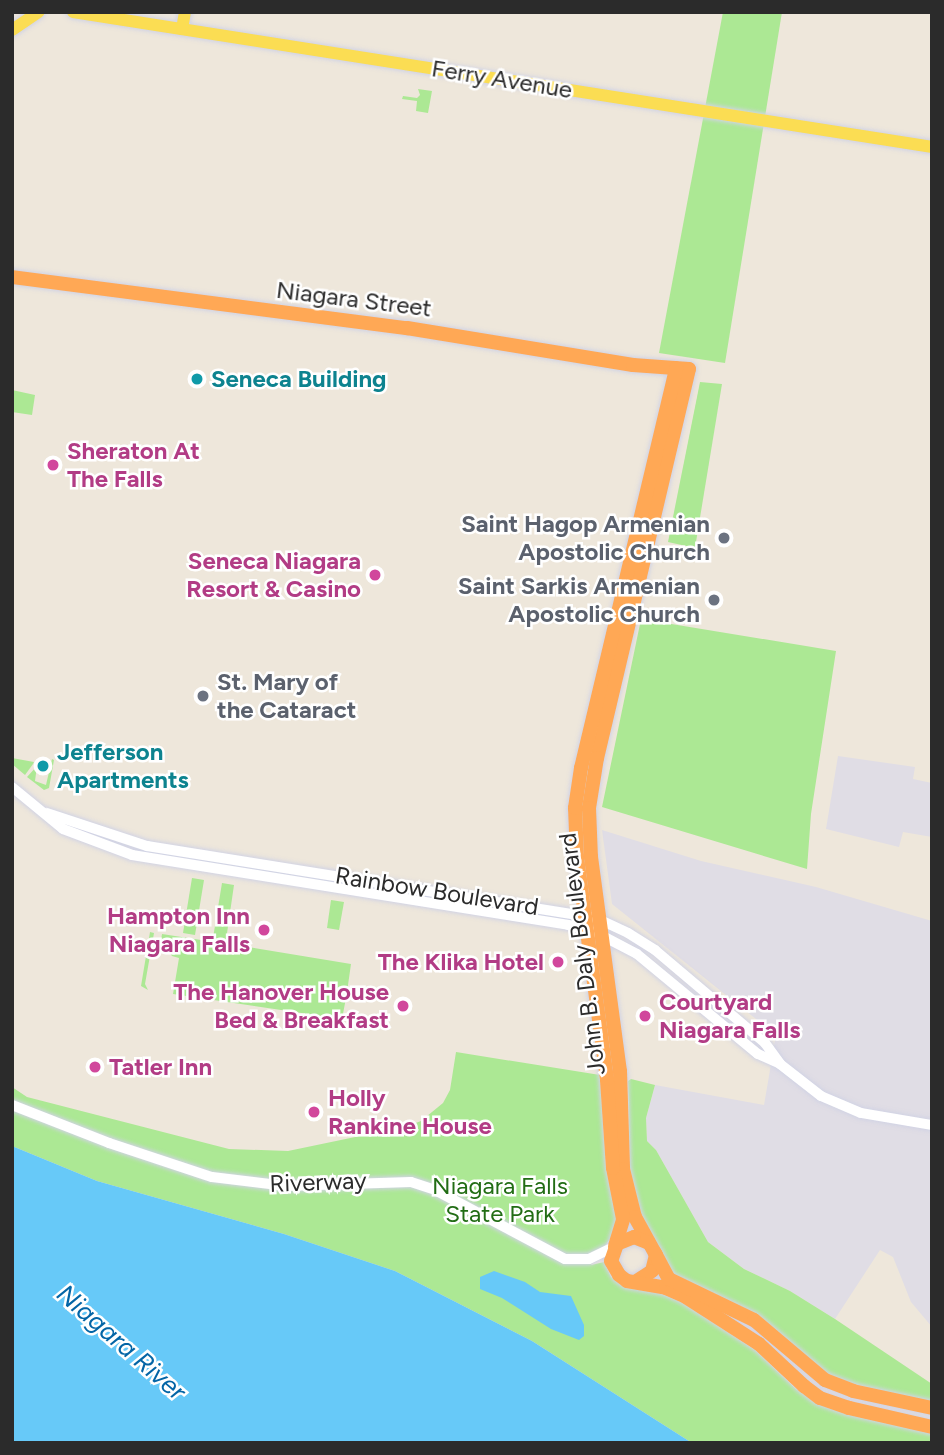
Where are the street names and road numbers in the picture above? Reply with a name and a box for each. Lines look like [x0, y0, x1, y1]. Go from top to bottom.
street label: Ferry Avenue [430, 54, 574, 104]
street label: Niagara Street [275, 275, 433, 323]
street label: John B. Daly Boulevard [553, 831, 611, 1077]
street label: Rainbow Boulevard [333, 861, 541, 921]
street label: Riverway [269, 1166, 367, 1198]

